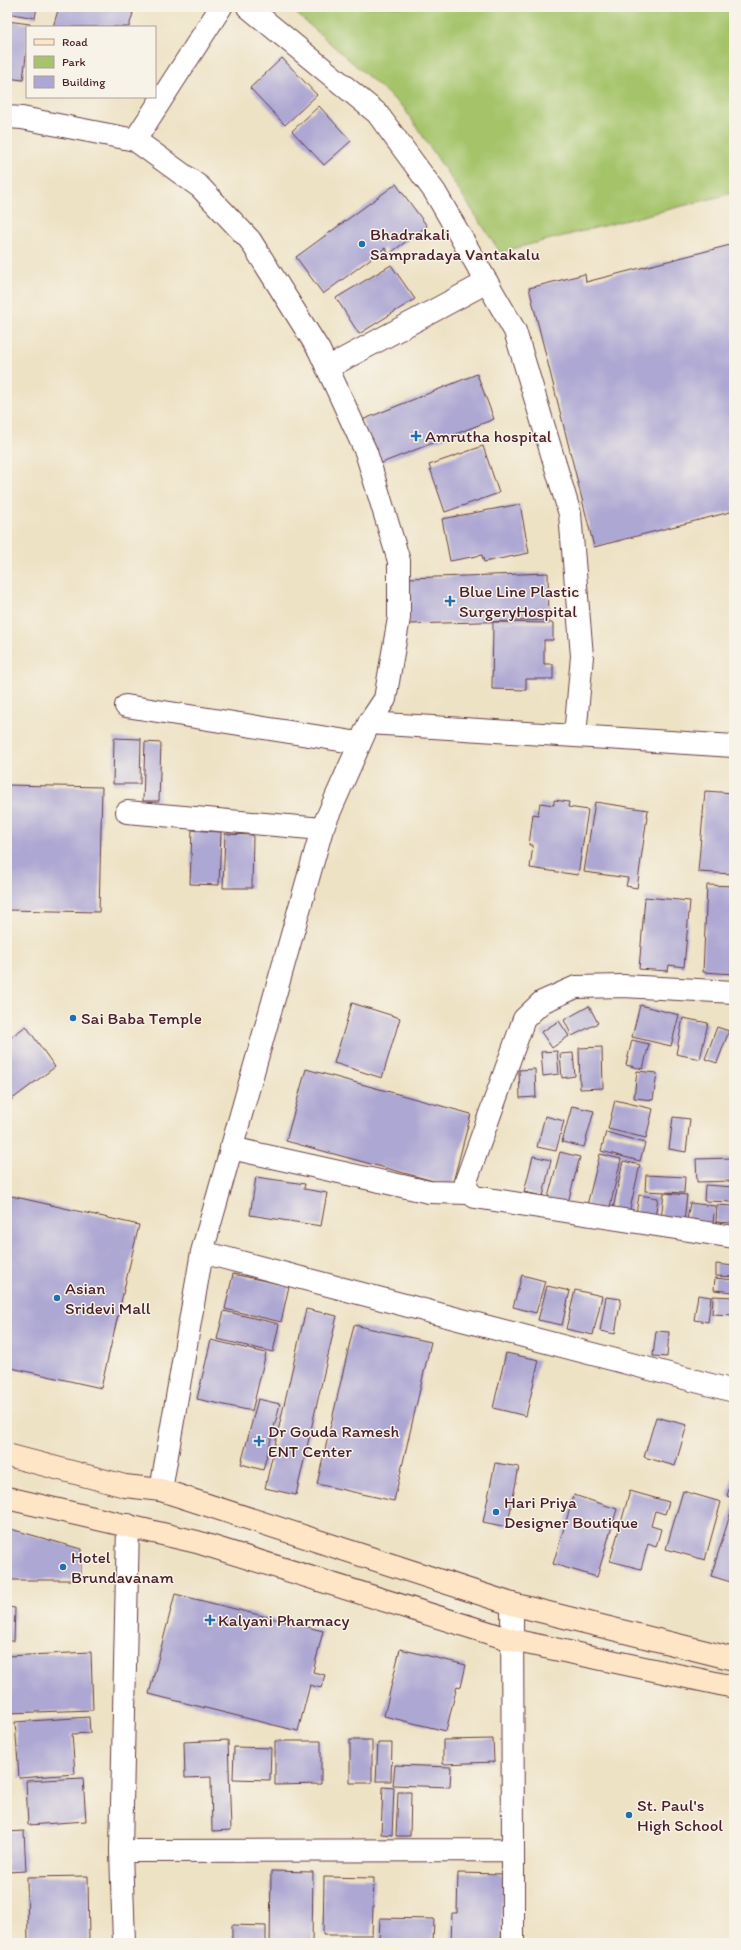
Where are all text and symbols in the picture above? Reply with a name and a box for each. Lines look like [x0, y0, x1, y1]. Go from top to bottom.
legend [26, 26, 156, 98]
text: Road [62, 35, 88, 49]
text: Park [62, 55, 86, 69]
text: Building [62, 75, 106, 89]
place label: Bhadrakali Sampradaya Vantakalu [370, 224, 540, 264]
marker: Bhadrakali Sampradaya Vantakalu [357, 239, 367, 249]
place label: Amrutha hospital [425, 426, 552, 446]
marker: Amrutha hospital [410, 430, 422, 442]
place label: Blue Line Plastic SurgeryHospital [459, 581, 579, 621]
marker: Blue Line Plastic SurgeryHospital [444, 595, 456, 607]
place label: Sai Baba Temple [81, 1008, 202, 1028]
marker: Sai Baba Temple [68, 1013, 78, 1023]
place label: Asian Sridevi Mall [65, 1278, 151, 1318]
marker: Asian Sridevi Mall [52, 1293, 62, 1303]
place label: Dr Gouda Ramesh ENT Center [268, 1421, 400, 1461]
marker: Dr Gouda Ramesh ENT Center [253, 1435, 265, 1447]
place label: Hari Priya Designer Boutique [504, 1492, 638, 1532]
marker: Hari Priya Designer Boutique [491, 1507, 501, 1517]
place label: Hotel Brundavanam [71, 1547, 174, 1587]
marker: Hotel Brundavanam [58, 1562, 68, 1572]
place label: Kalyani Pharmacy [218, 1610, 349, 1630]
marker: Kalyani Pharmacy [205, 1615, 215, 1625]
place label: St. Paul's High School [637, 1795, 723, 1835]
marker: St. Paul's High School [624, 1810, 634, 1820]

